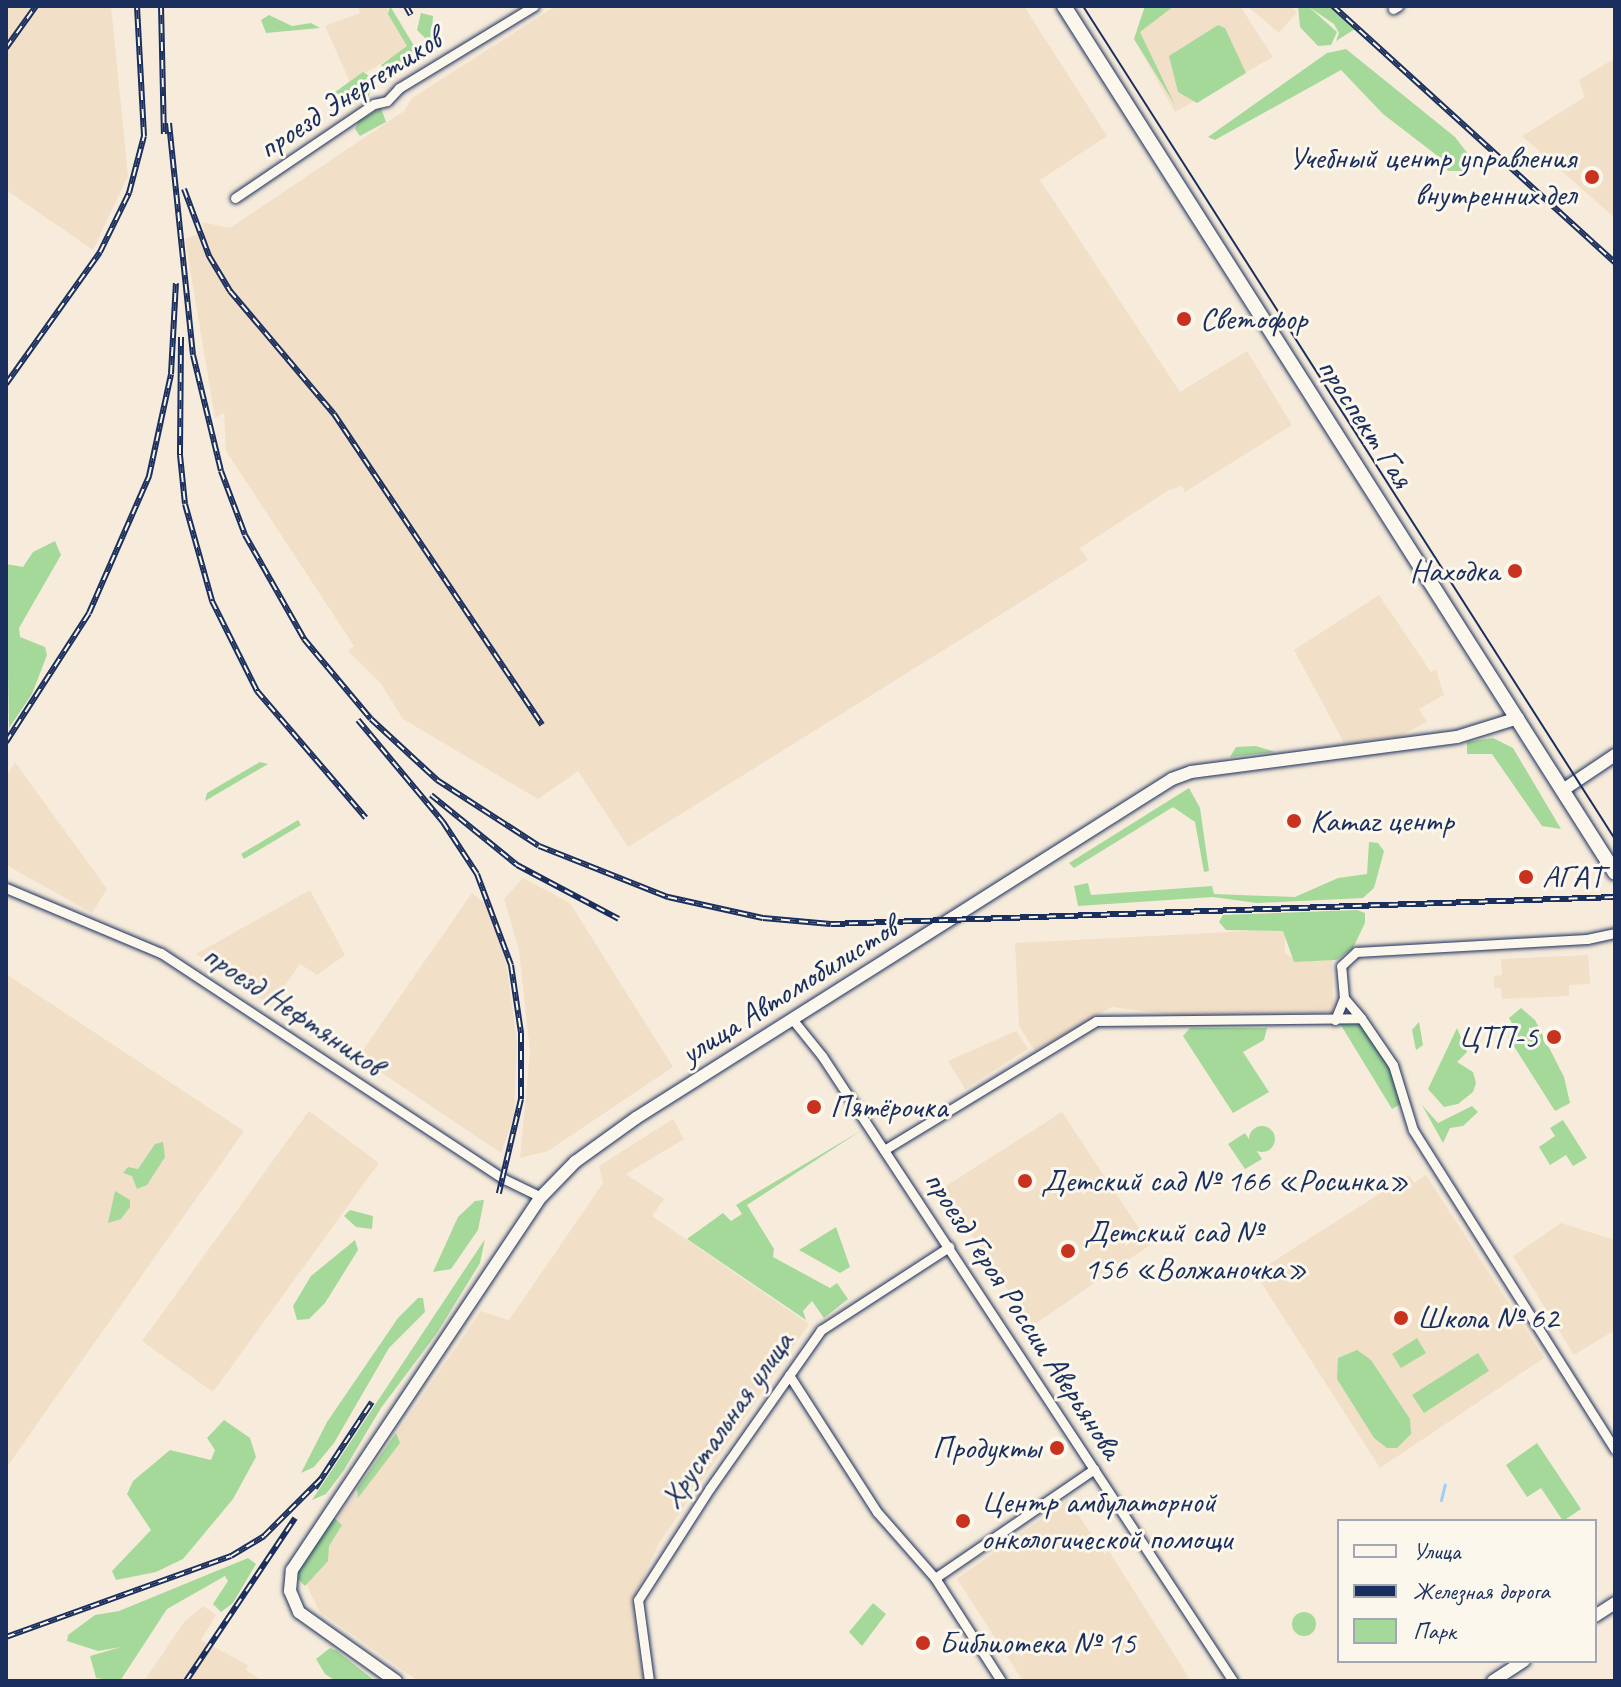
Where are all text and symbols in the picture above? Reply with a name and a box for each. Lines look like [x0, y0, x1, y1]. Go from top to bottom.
street label: проезд Энергетиков [254, 22, 446, 166]
place label: Учебный центр управления внутренних дел [1292, 140, 1576, 215]
marker: Учебный центр управления внутренних дел [1583, 168, 1601, 186]
place label: Светофор [1200, 300, 1307, 338]
marker: Светофор [1175, 310, 1193, 328]
street label: проспект Гая [1311, 354, 1419, 492]
place label: Находка [1410, 552, 1499, 590]
marker: Находка [1506, 562, 1524, 580]
place label: Kamaz центр [1310, 802, 1454, 840]
marker: Kamaz центр [1285, 812, 1303, 830]
place label: АГАТ [1542, 858, 1603, 896]
marker: АГАТ [1517, 868, 1535, 886]
street label: улица Автомобилистов [674, 910, 904, 1072]
street label: проезд Нефтяников [197, 936, 389, 1084]
place label: ЦТП-5 [1458, 1018, 1538, 1056]
marker: ЦТП-5 [1545, 1028, 1563, 1046]
place label: Пятёрочка [830, 1088, 947, 1126]
marker: Пятёрочка [805, 1098, 823, 1116]
place label: Детский сад № 166 «Росинка» [1041, 1162, 1409, 1200]
street label: проезд Героя России Аверьянова [916, 1165, 1130, 1465]
marker: Детский сад № 166 «Росинка» [1016, 1172, 1034, 1190]
place label: Детский сад № 156 «Волжаночка» [1084, 1214, 1307, 1289]
marker: Детский сад № 156 «Волжаночка» [1059, 1242, 1077, 1260]
place label: Школа № 62 [1417, 1299, 1558, 1337]
marker: Школа № 62 [1392, 1309, 1410, 1327]
street label: Хрустальная улица [652, 1324, 802, 1516]
place label: Продукты [932, 1429, 1041, 1467]
marker: Продукты [1048, 1439, 1066, 1457]
place label: Центр амбулаторной онкологической помощи [981, 1484, 1232, 1559]
marker: Центр амбулаторной онкологической помощи [952, 1510, 974, 1532]
legend [1337, 1519, 1597, 1663]
text: Улица [1413, 1536, 1461, 1566]
text: Железная дорога [1413, 1576, 1550, 1606]
text: Парк [1413, 1616, 1456, 1646]
place label: Библиотека № 15 [939, 1624, 1136, 1662]
marker: Библиотека № 15 [914, 1634, 932, 1652]

